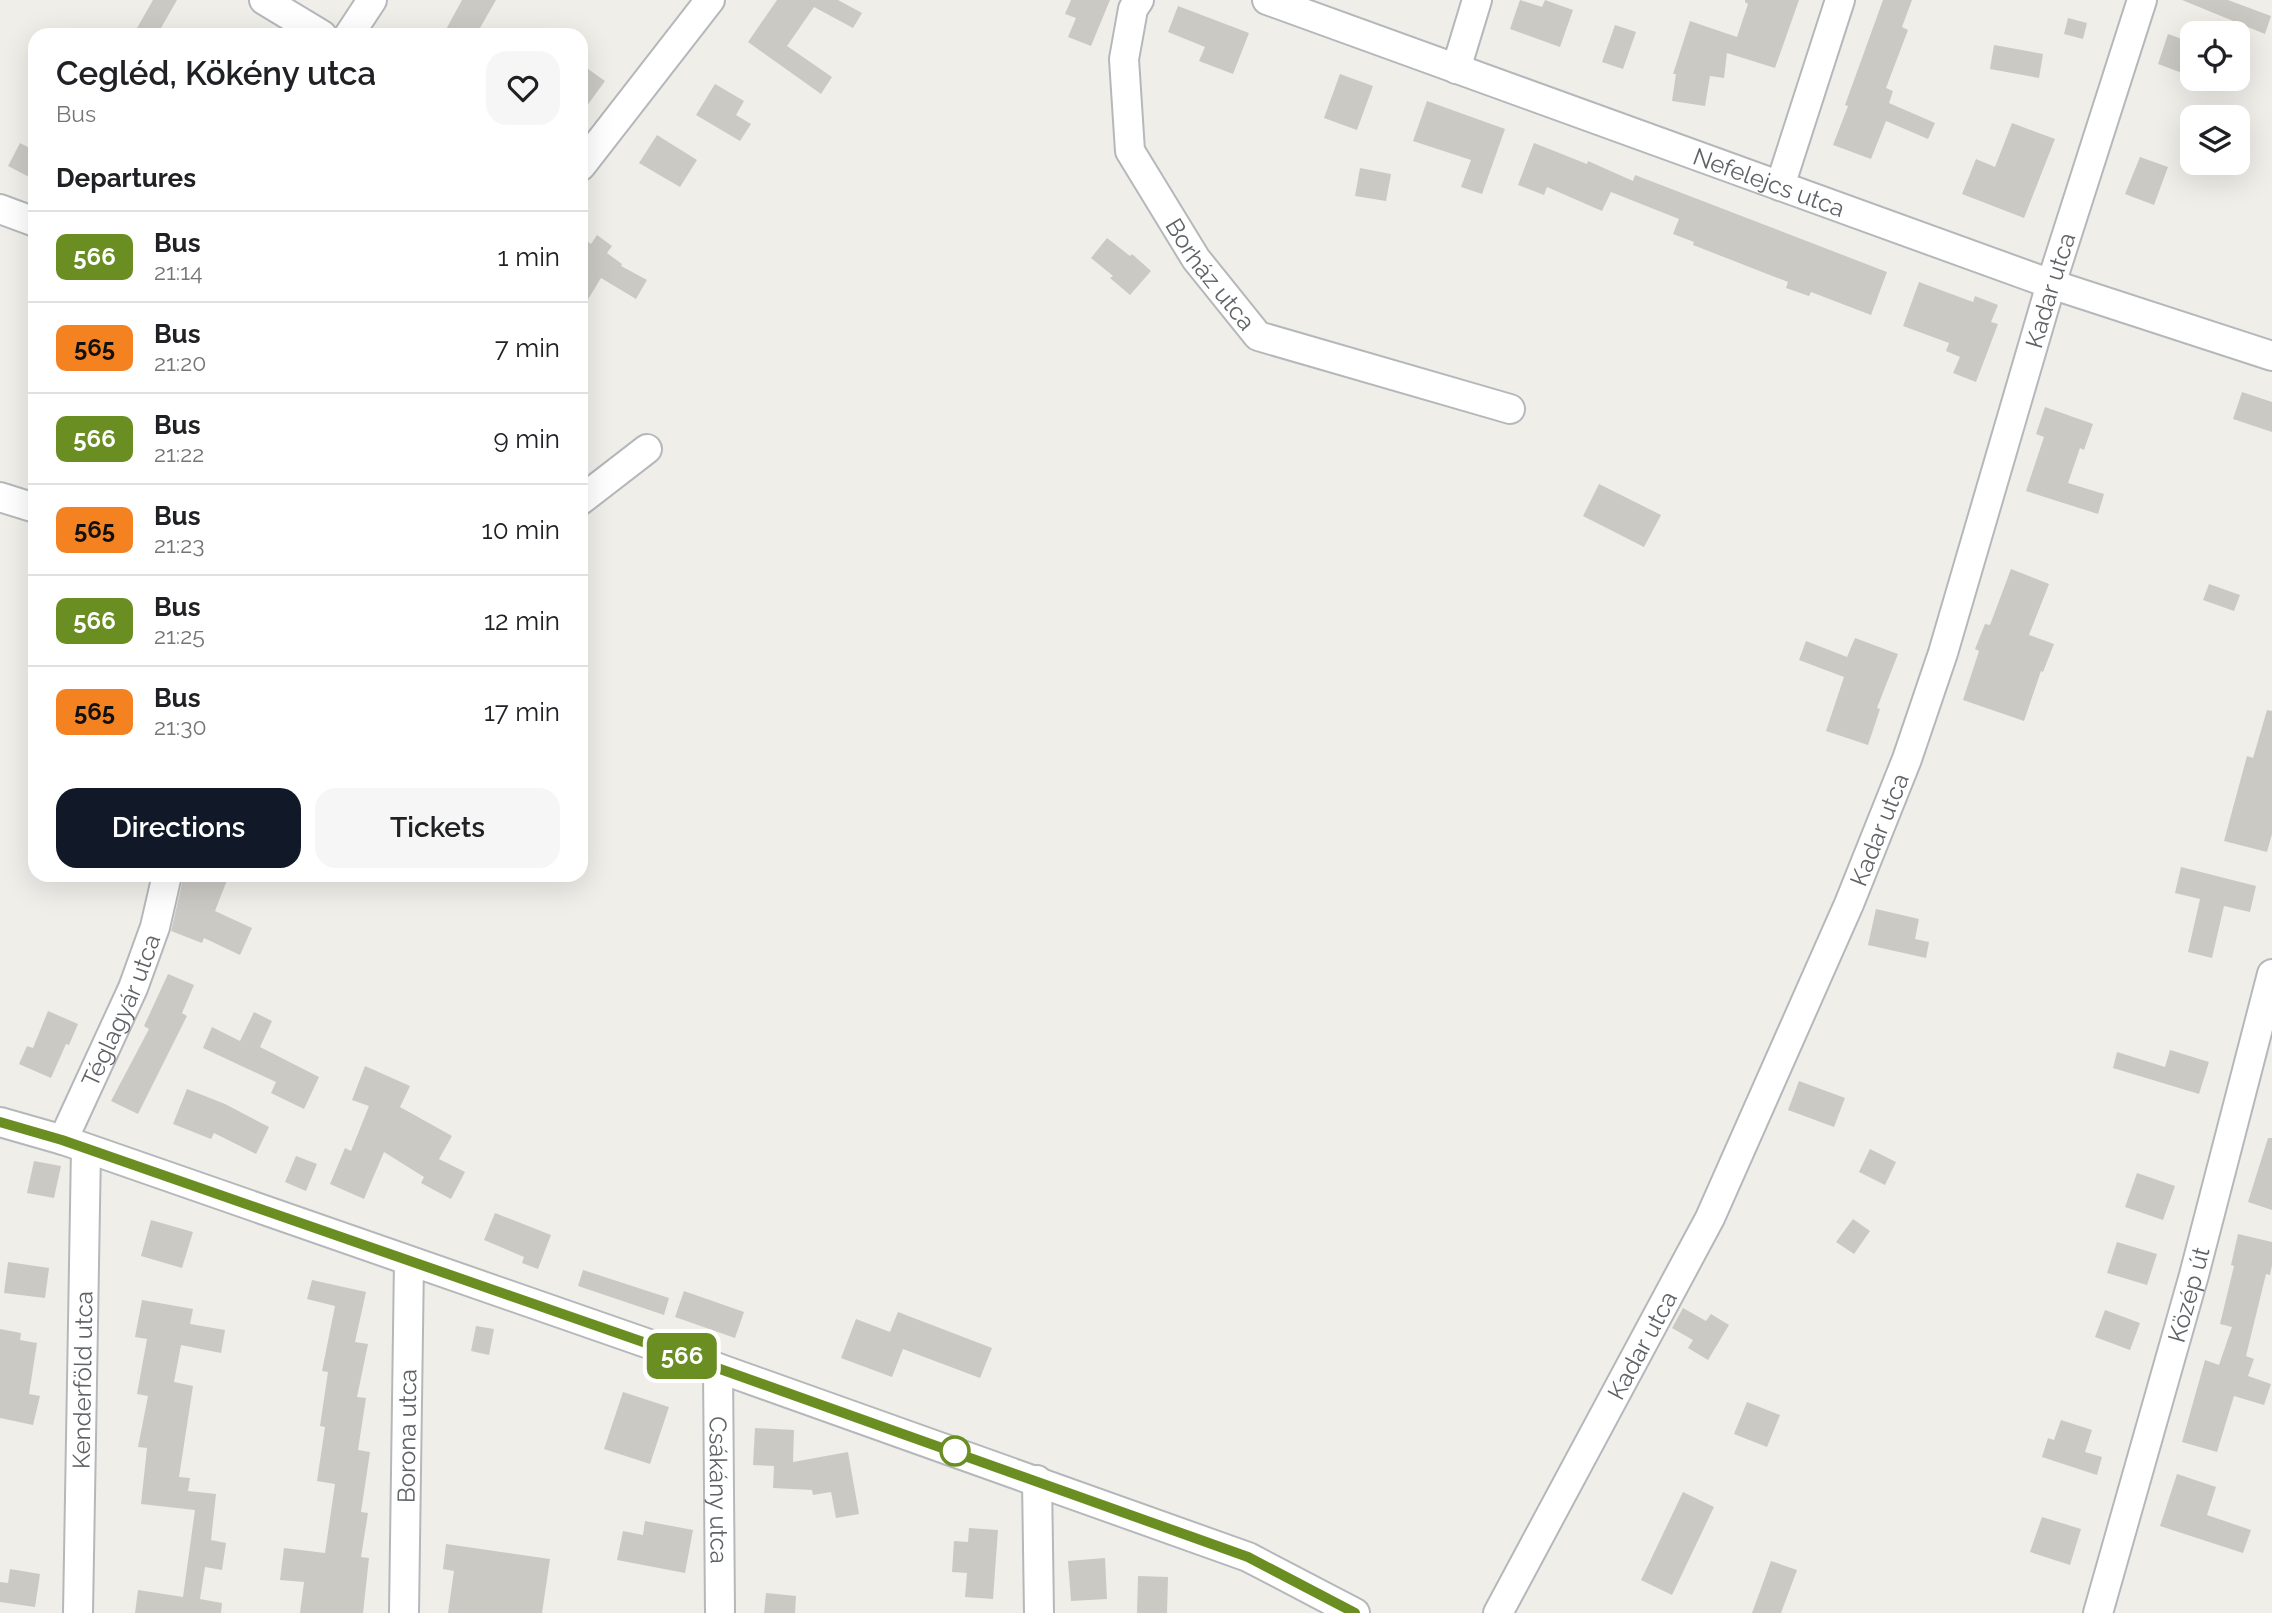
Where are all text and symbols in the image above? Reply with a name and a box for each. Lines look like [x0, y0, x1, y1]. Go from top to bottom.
map controls [2180, 21, 2250, 175]
button: locate [2180, 21, 2250, 91]
button: heart [486, 51, 560, 125]
text: Cegléd, Kökény utca [56, 54, 376, 93]
text: Bus [56, 100, 96, 127]
button: layers [2180, 105, 2250, 175]
street label: Nefelejcs utca [1689, 141, 1849, 223]
text: Departures [56, 163, 196, 193]
street label: Borház utca [1160, 213, 1262, 336]
text: Bus [154, 228, 201, 258]
street label: Kadar utca [2019, 229, 2081, 351]
text: 566 [73, 242, 116, 271]
text: 1 min [498, 242, 560, 272]
text: 21:14 [154, 258, 203, 285]
text: Bus [154, 319, 201, 349]
text: 565 [74, 333, 115, 362]
text: 7 min [495, 333, 560, 363]
text: 21:20 [154, 349, 206, 376]
text: Bus [154, 410, 201, 440]
text: 566 [73, 424, 116, 453]
text: 9 min [493, 424, 560, 454]
text: 21:22 [154, 440, 204, 467]
text: Bus [154, 501, 201, 531]
text: 565 [74, 515, 115, 544]
text: 10 min [482, 515, 560, 545]
text: 21:23 [154, 531, 204, 558]
text: Bus [154, 592, 201, 622]
text: 566 [73, 606, 116, 635]
text: 12 min [484, 606, 560, 636]
text: 21:25 [154, 622, 205, 649]
text: Bus [154, 683, 201, 713]
text: 565 [74, 697, 115, 726]
text: 17 min [484, 697, 560, 727]
text: 21:30 [154, 713, 207, 740]
street label: Kadar utca [1843, 769, 1914, 890]
button: Directions [56, 788, 301, 868]
button: Tickets [315, 788, 560, 868]
street label: Téglagyár utca [75, 930, 166, 1091]
street label: Közép út [2161, 1244, 2215, 1346]
street label: Kadar utca [1601, 1286, 1683, 1404]
street label: Kenderföld utca [66, 1291, 98, 1469]
line badge: 566 [642, 1333, 722, 1379]
text: 566 [661, 1341, 703, 1370]
street label: Borona utca [391, 1369, 422, 1503]
street label: Csákány utca [704, 1416, 734, 1564]
unlabelled marker [940, 1436, 970, 1466]

